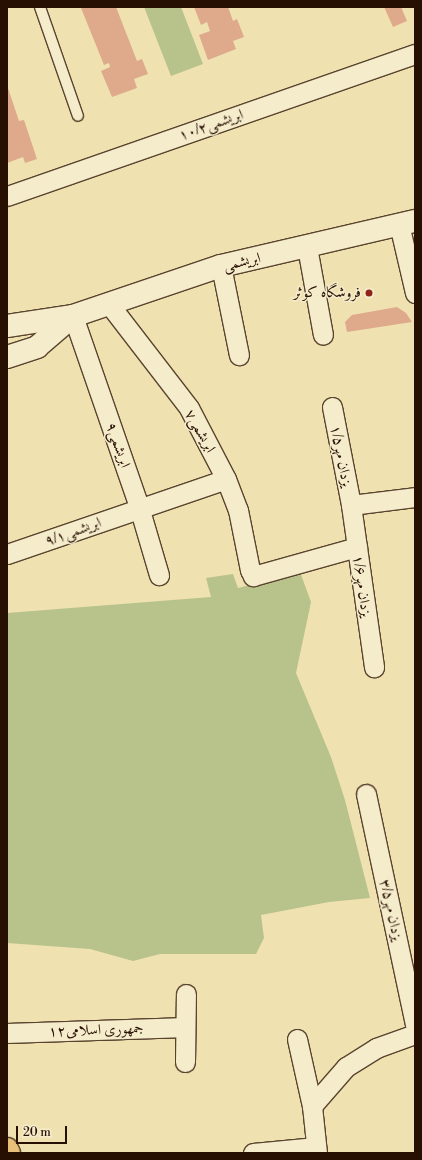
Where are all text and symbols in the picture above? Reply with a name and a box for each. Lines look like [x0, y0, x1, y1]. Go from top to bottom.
street label: ۱۰/۲ابریشمی [176, 106, 246, 144]
street label: ابریشمی [221, 249, 263, 275]
place label: فروشگاه کوثر [293, 284, 361, 302]
marker: فروشگاه کوثر [364, 288, 374, 298]
street label: ابریشمی۷ [181, 406, 219, 456]
street label: ابریشمی۹ [102, 420, 134, 470]
street label: ۱/۵یزدان مهر [326, 424, 356, 488]
street label: ۹/۱ابریشمی [42, 514, 104, 550]
street label: ۱/۶یزدان مهر [349, 554, 375, 618]
street label: ۳/۵یزدان مهر [376, 878, 406, 942]
street label: جمهوری اسلامی۱۲ [48, 1019, 144, 1041]
scale bar [18, 1118, 69, 1144]
text: 20 m [23, 1125, 51, 1140]

